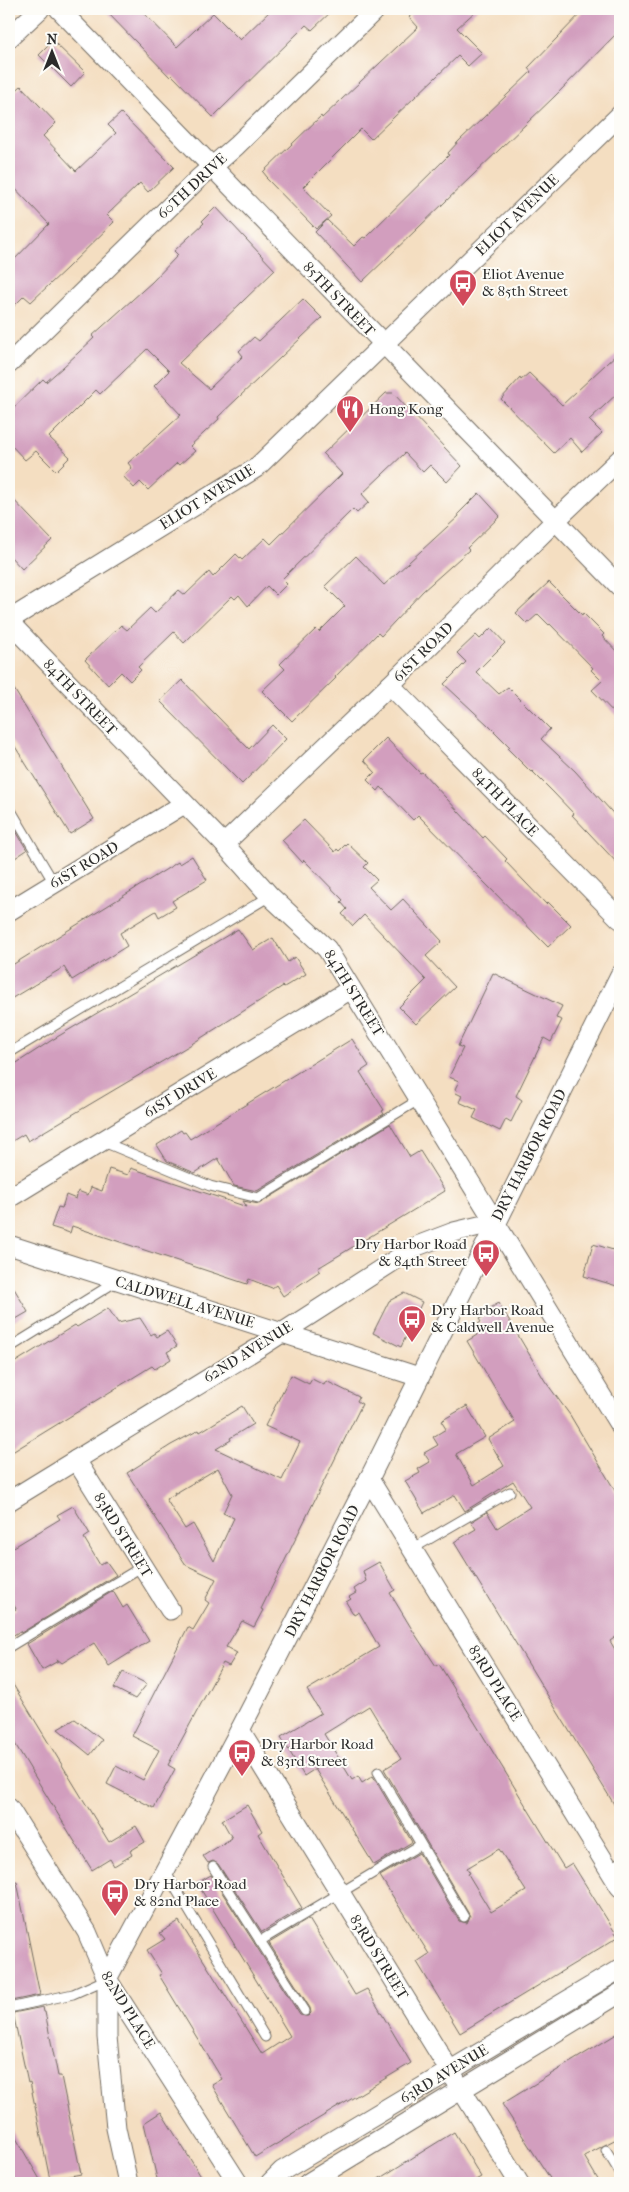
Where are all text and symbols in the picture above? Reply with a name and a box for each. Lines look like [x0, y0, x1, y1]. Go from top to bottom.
north arrow [28, 28, 78, 78]
text: N [47, 31, 58, 48]
street label: 60TH DRIVE [153, 149, 231, 223]
street label: ELIOT AVENUE [472, 171, 562, 259]
street label: 85TH STREET [299, 258, 380, 341]
place label: Eliot Avenue & 85th Street [482, 265, 569, 300]
bus stop icon: Eliot Avenue & 85th Street [448, 268, 478, 307]
restaurant icon: Hong Kong [335, 394, 365, 433]
place label: Hong Kong [369, 400, 444, 418]
street label: ELIOT AVENUE [156, 460, 258, 534]
street label: 61ST ROAD [389, 618, 457, 686]
street label: 84TH STREET [39, 655, 121, 739]
street label: 84TH PLACE [468, 764, 542, 840]
street label: 61ST ROAD [46, 837, 122, 893]
street label: 84TH STREET [320, 946, 388, 1040]
street label: 61ST DRIVE [140, 1064, 220, 1122]
street label: DRY HARBOR ROAD [488, 1086, 570, 1224]
place label: Dry Harbor Road & 84th Street [354, 1235, 468, 1270]
bus stop icon: Dry Harbor Road & 84th Street [471, 1238, 501, 1277]
street label: CALDWELL AVENUE [113, 1272, 257, 1332]
place label: Dry Harbor Road & Caldwell Avenue [431, 1301, 554, 1336]
bus stop icon: Dry Harbor Road & Caldwell Avenue [397, 1304, 427, 1343]
street label: 62ND AVENUE [200, 1317, 296, 1387]
street label: 83RD STREET [90, 1489, 157, 1581]
street label: DRY HARBOR ROAD [281, 1502, 363, 1640]
street label: 83RD PLACE [465, 1642, 525, 1724]
place label: Dry Harbor Road & 83rd Street [261, 1735, 374, 1770]
bus stop icon: Dry Harbor Road & 83rd Street [227, 1738, 257, 1777]
place label: Dry Harbor Road & 82nd Place [134, 1875, 247, 1910]
bus stop icon: Dry Harbor Road & 82nd Place [100, 1878, 130, 1917]
street label: 83RD STREET [346, 1911, 413, 2003]
street label: 82ND PLACE [97, 1968, 159, 2052]
street label: 63RD AVENUE [397, 2041, 491, 2107]

